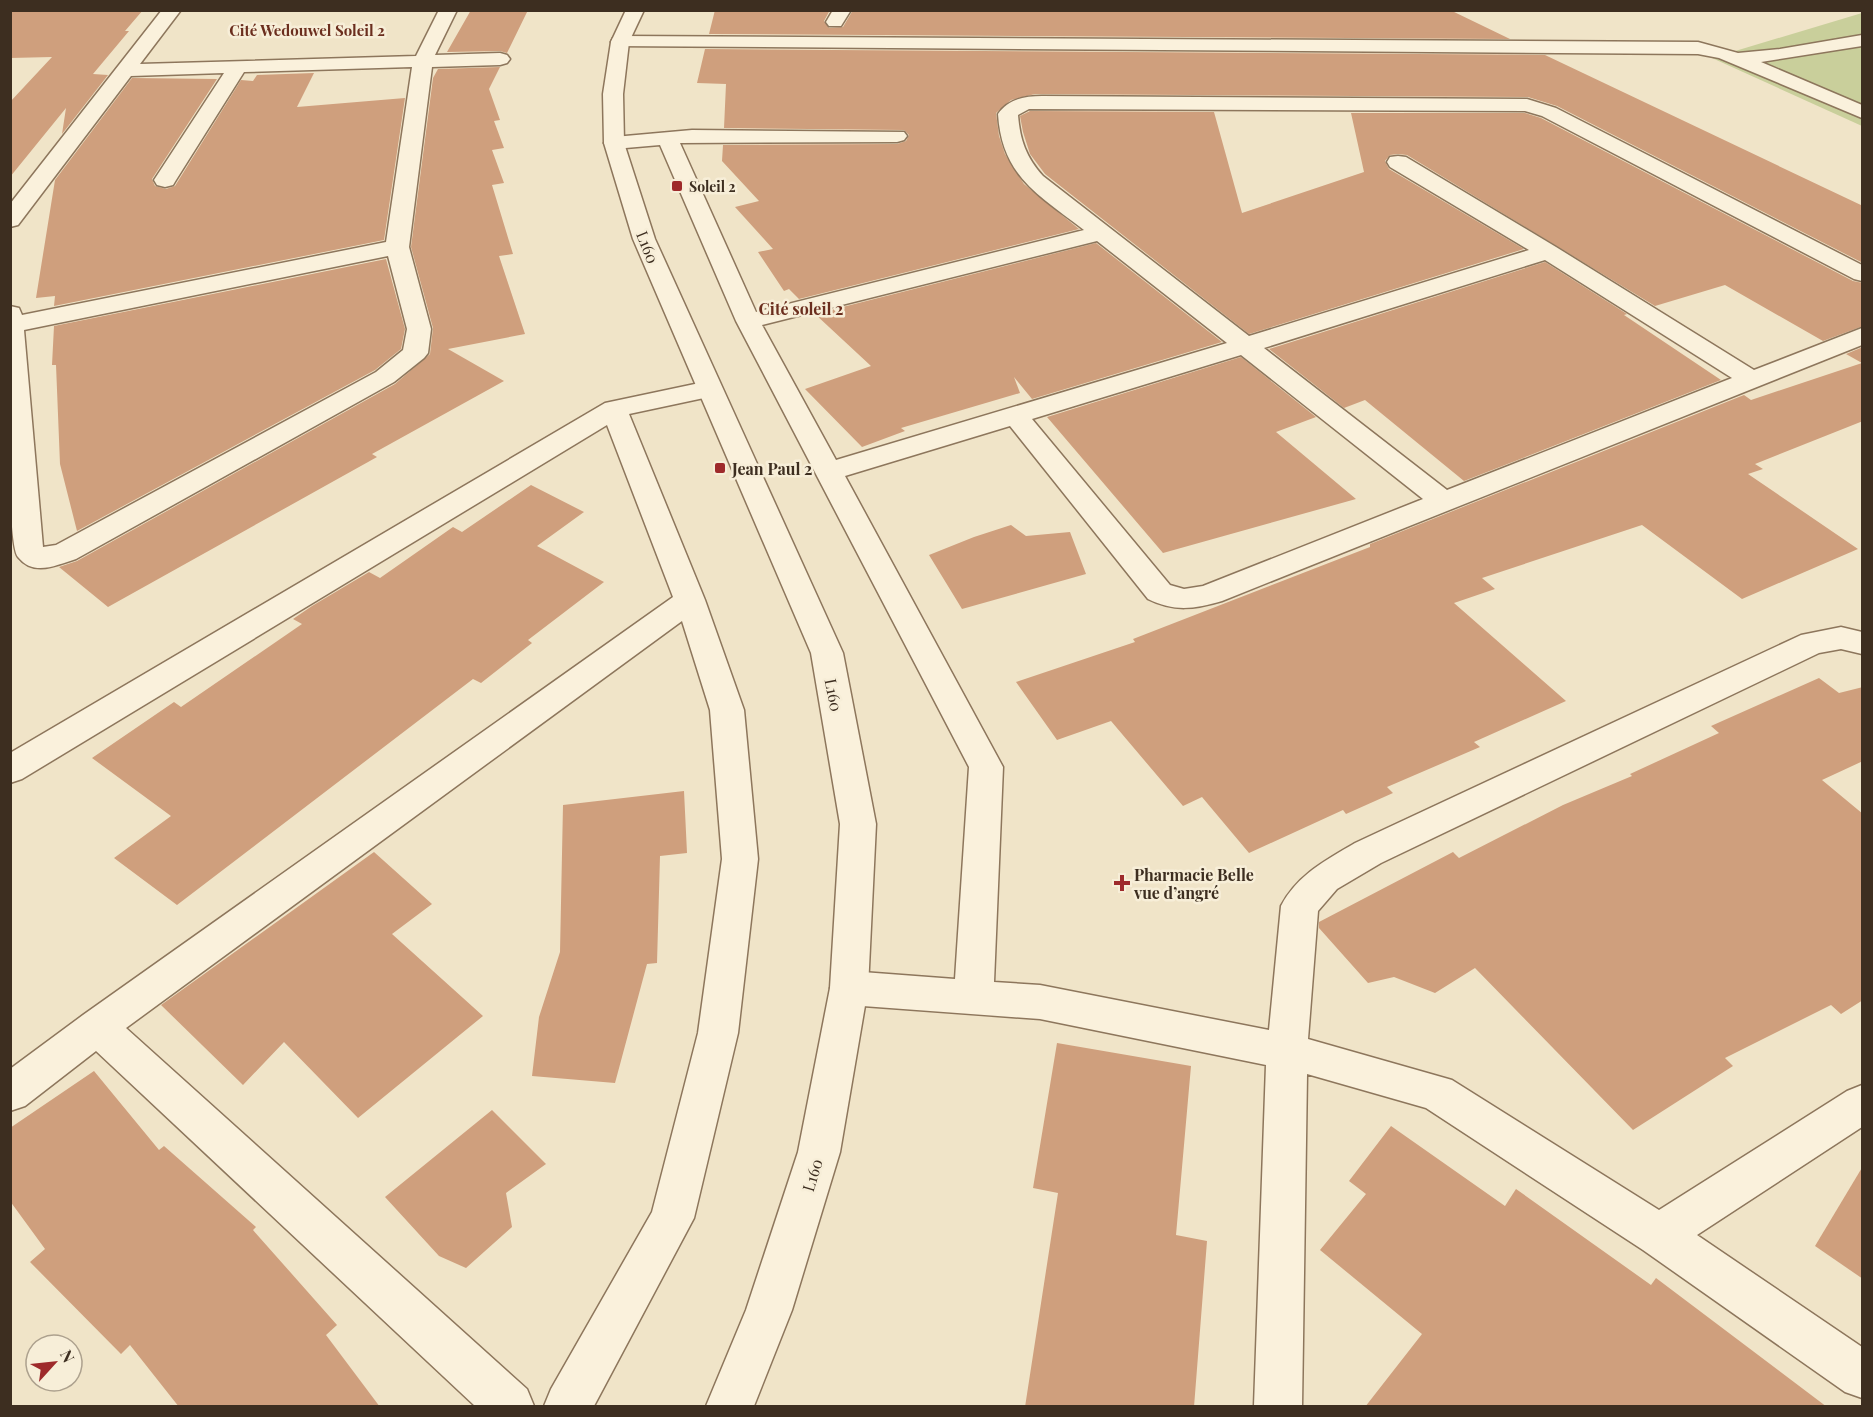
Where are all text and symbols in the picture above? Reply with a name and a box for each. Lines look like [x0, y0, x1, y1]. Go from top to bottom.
district label: Cité Wedouwel Soleil 2 [229, 20, 385, 40]
place label: Soleil 2 [689, 177, 735, 196]
marker: Soleil 2 [670, 179, 684, 193]
street label: L160 [632, 228, 664, 266]
district label: Cité soleil 2 [759, 298, 843, 319]
place label: Jean Paul 2 [731, 458, 812, 479]
marker: Jean Paul 2 [713, 461, 727, 475]
street label: L160 [821, 677, 847, 713]
place label: Pharmacie Belle vue d’angré [1133, 864, 1254, 903]
marker: Pharmacie Belle vue d’angré [1115, 876, 1129, 890]
street label: L160 [797, 1156, 827, 1194]
north arrow [24, 1333, 84, 1393]
text: N [56, 1346, 80, 1366]

